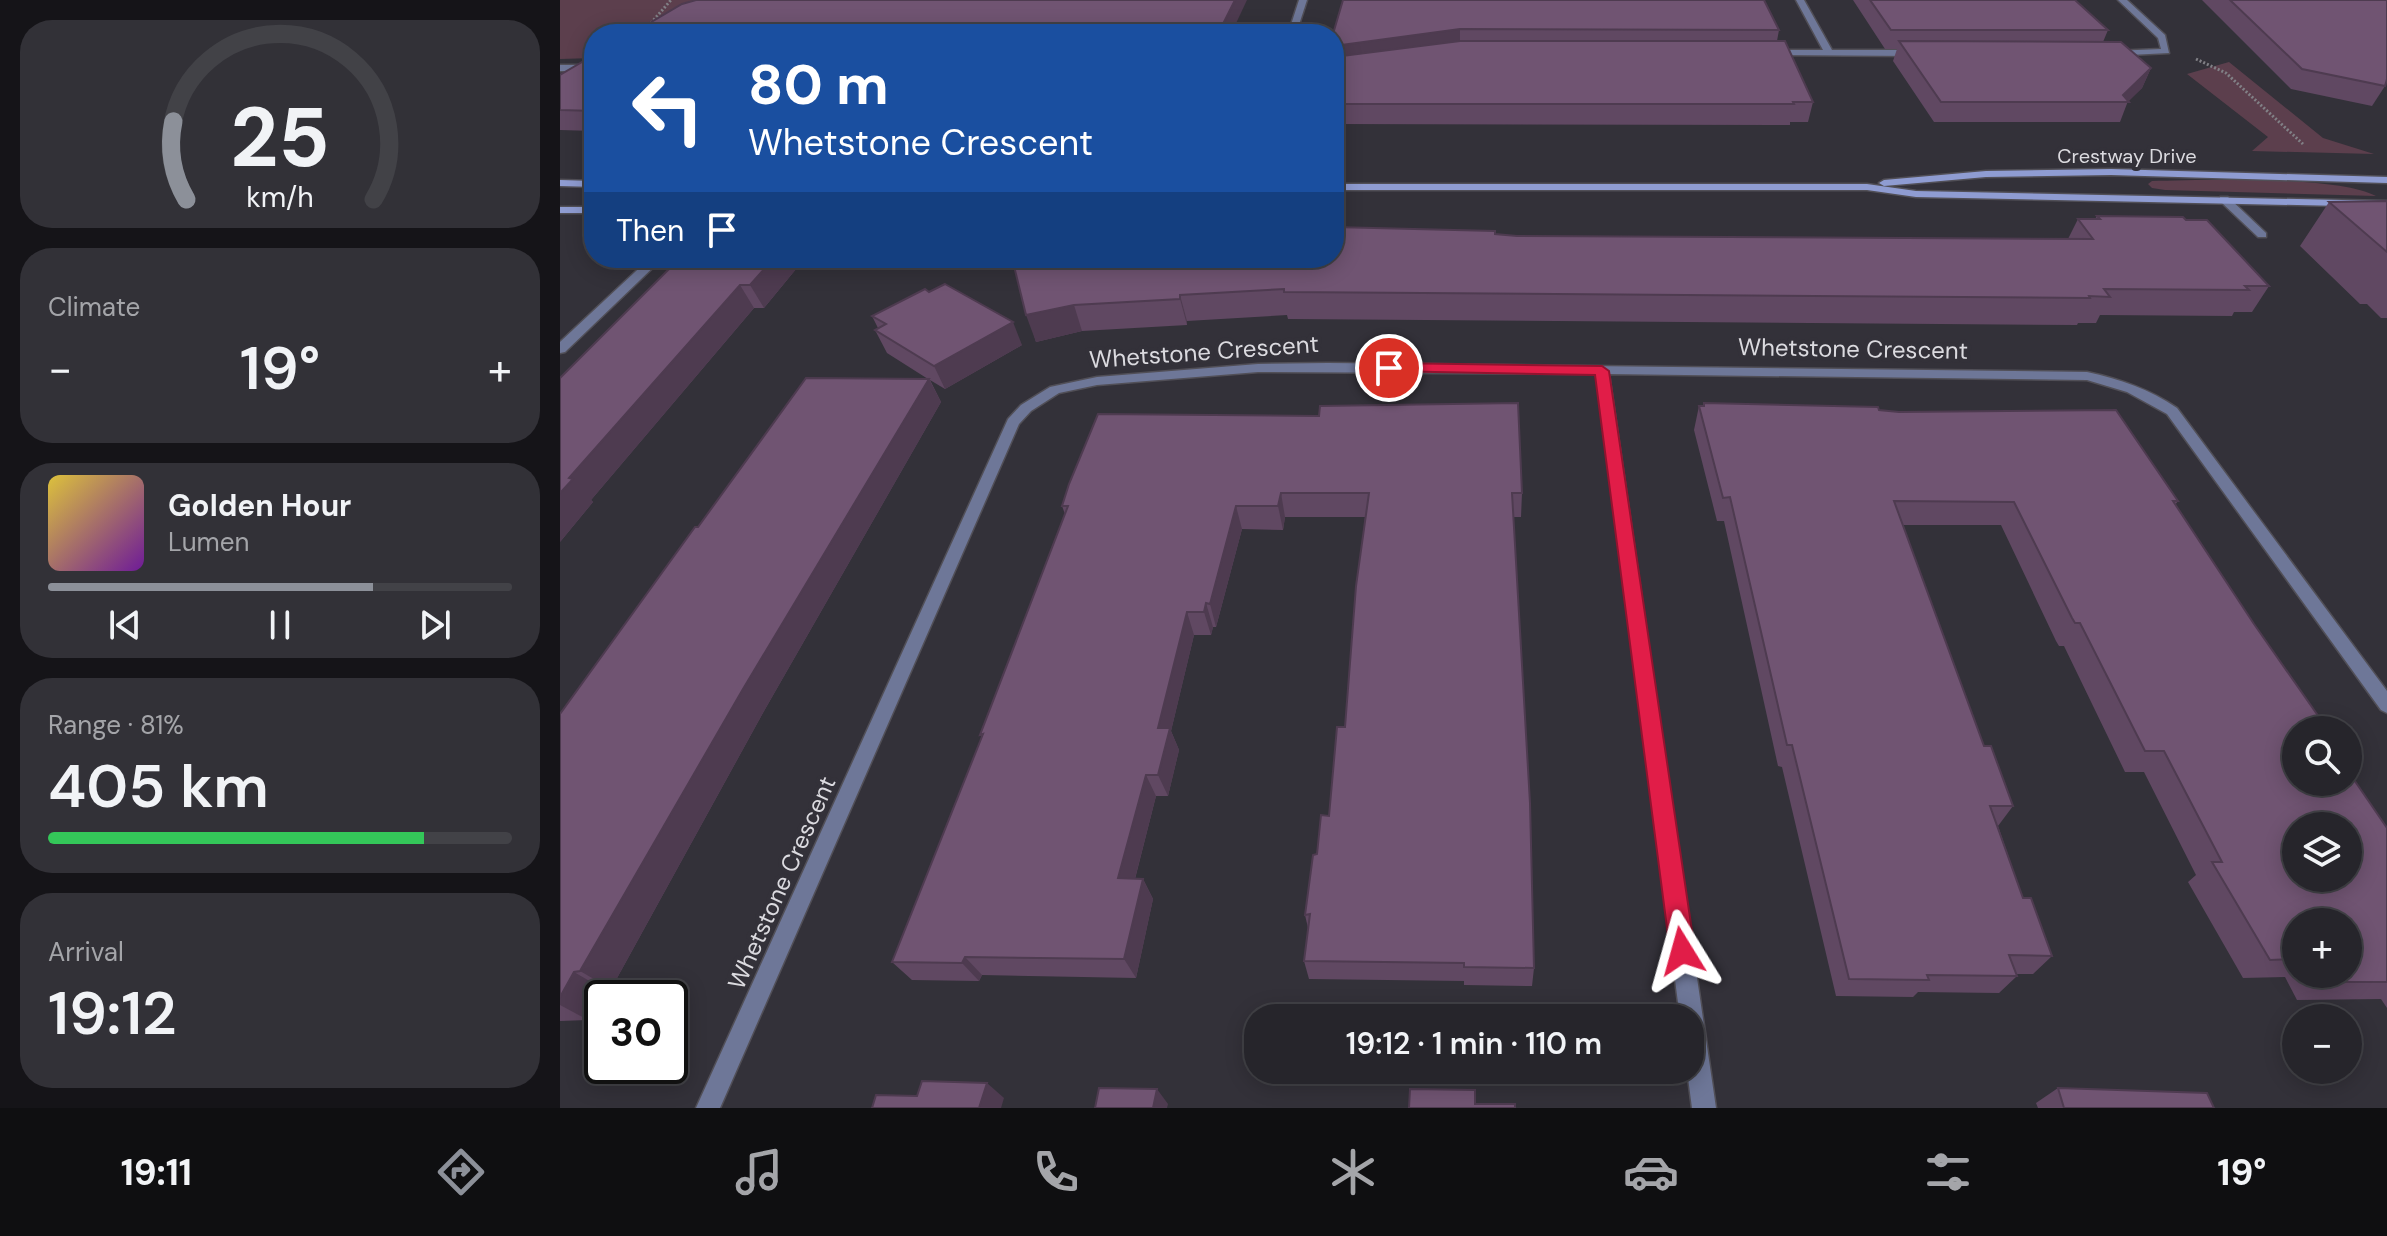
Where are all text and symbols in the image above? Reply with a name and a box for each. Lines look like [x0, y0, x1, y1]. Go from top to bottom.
text: 80 m [748, 48, 889, 121]
icon: left [616, 56, 720, 160]
text: 25 [230, 83, 330, 192]
text: Whetstone Crescent [748, 119, 1093, 166]
street label: Crestway Drive [2057, 143, 2197, 169]
text: km/h [246, 179, 314, 216]
icon: arrive [700, 208, 744, 252]
text: Then [616, 211, 684, 250]
text: Climate [48, 290, 140, 324]
street label: Whetstone Crescent [1088, 328, 1320, 375]
text: 19° [240, 329, 320, 408]
street label: Whetstone Crescent [1738, 331, 1968, 366]
pin [1355, 334, 1423, 402]
text: − [48, 340, 72, 398]
text: + [488, 340, 512, 398]
icon: arrive [1367, 346, 1411, 390]
text: Golden Hour [168, 486, 351, 525]
text: Lumen [168, 525, 249, 559]
icon: previous [103, 603, 147, 647]
icon: pause [258, 603, 302, 647]
icon: next [413, 603, 457, 647]
text: Range · 81% [48, 708, 184, 742]
map controls [2282, 716, 2362, 1084]
button: search [2282, 716, 2362, 796]
text: 405 km [48, 747, 269, 826]
street label: Whetstone Crescent [721, 771, 843, 994]
button: layers [2282, 812, 2362, 892]
button: + [2282, 908, 2362, 988]
position arrow [1640, 909, 1724, 993]
text: Arrival [48, 935, 124, 969]
text: 19:12 [48, 974, 177, 1053]
speed limit sign: 30 [584, 980, 688, 1084]
button: − [2282, 1004, 2362, 1084]
text: 19:12 · 1 min · 110 m [1346, 1024, 1602, 1063]
icon: directions [433, 1144, 489, 1200]
icon: music [731, 1144, 787, 1200]
icon: phone [1028, 1144, 1084, 1200]
icon: climate [1325, 1144, 1381, 1200]
icon: car [1623, 1144, 1679, 1200]
icon: filters [1920, 1144, 1976, 1200]
text: 19:11 [121, 1149, 192, 1196]
text: 19° [2217, 1149, 2266, 1196]

